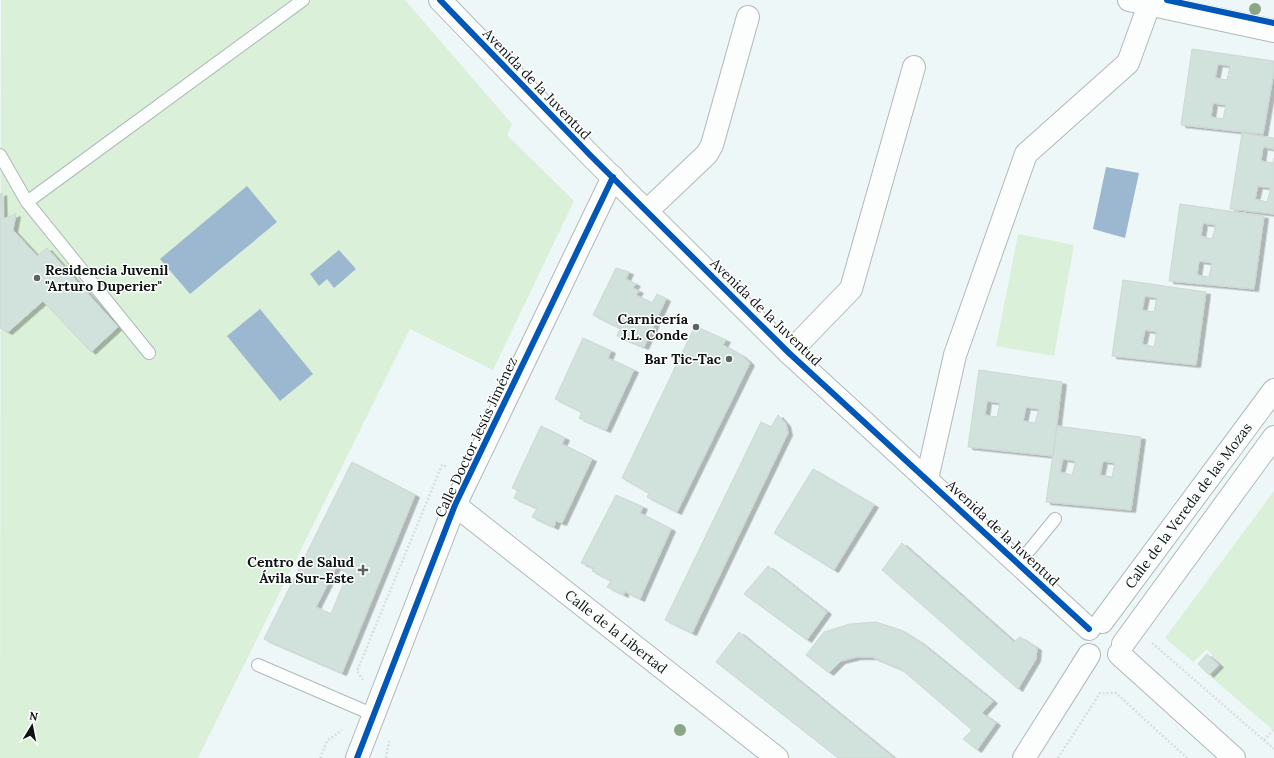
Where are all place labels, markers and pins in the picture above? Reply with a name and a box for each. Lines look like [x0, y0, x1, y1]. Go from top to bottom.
place label: Residencia Juvenil "Arturo Duperier" [45, 261, 169, 295]
marker: Residencia Juvenil "Arturo Duperier" [32, 273, 42, 283]
place label: Carnicería J.L. Conde [617, 310, 689, 344]
marker: Carnicería J.L. Conde [691, 322, 701, 332]
place label: Bar Tic-Tac [644, 350, 722, 368]
marker: Bar Tic-Tac [724, 354, 734, 364]
place label: Centro de Salud Ávila Sur-Este [247, 553, 354, 587]
marker: Centro de Salud Ávila Sur-Este [357, 564, 369, 576]

